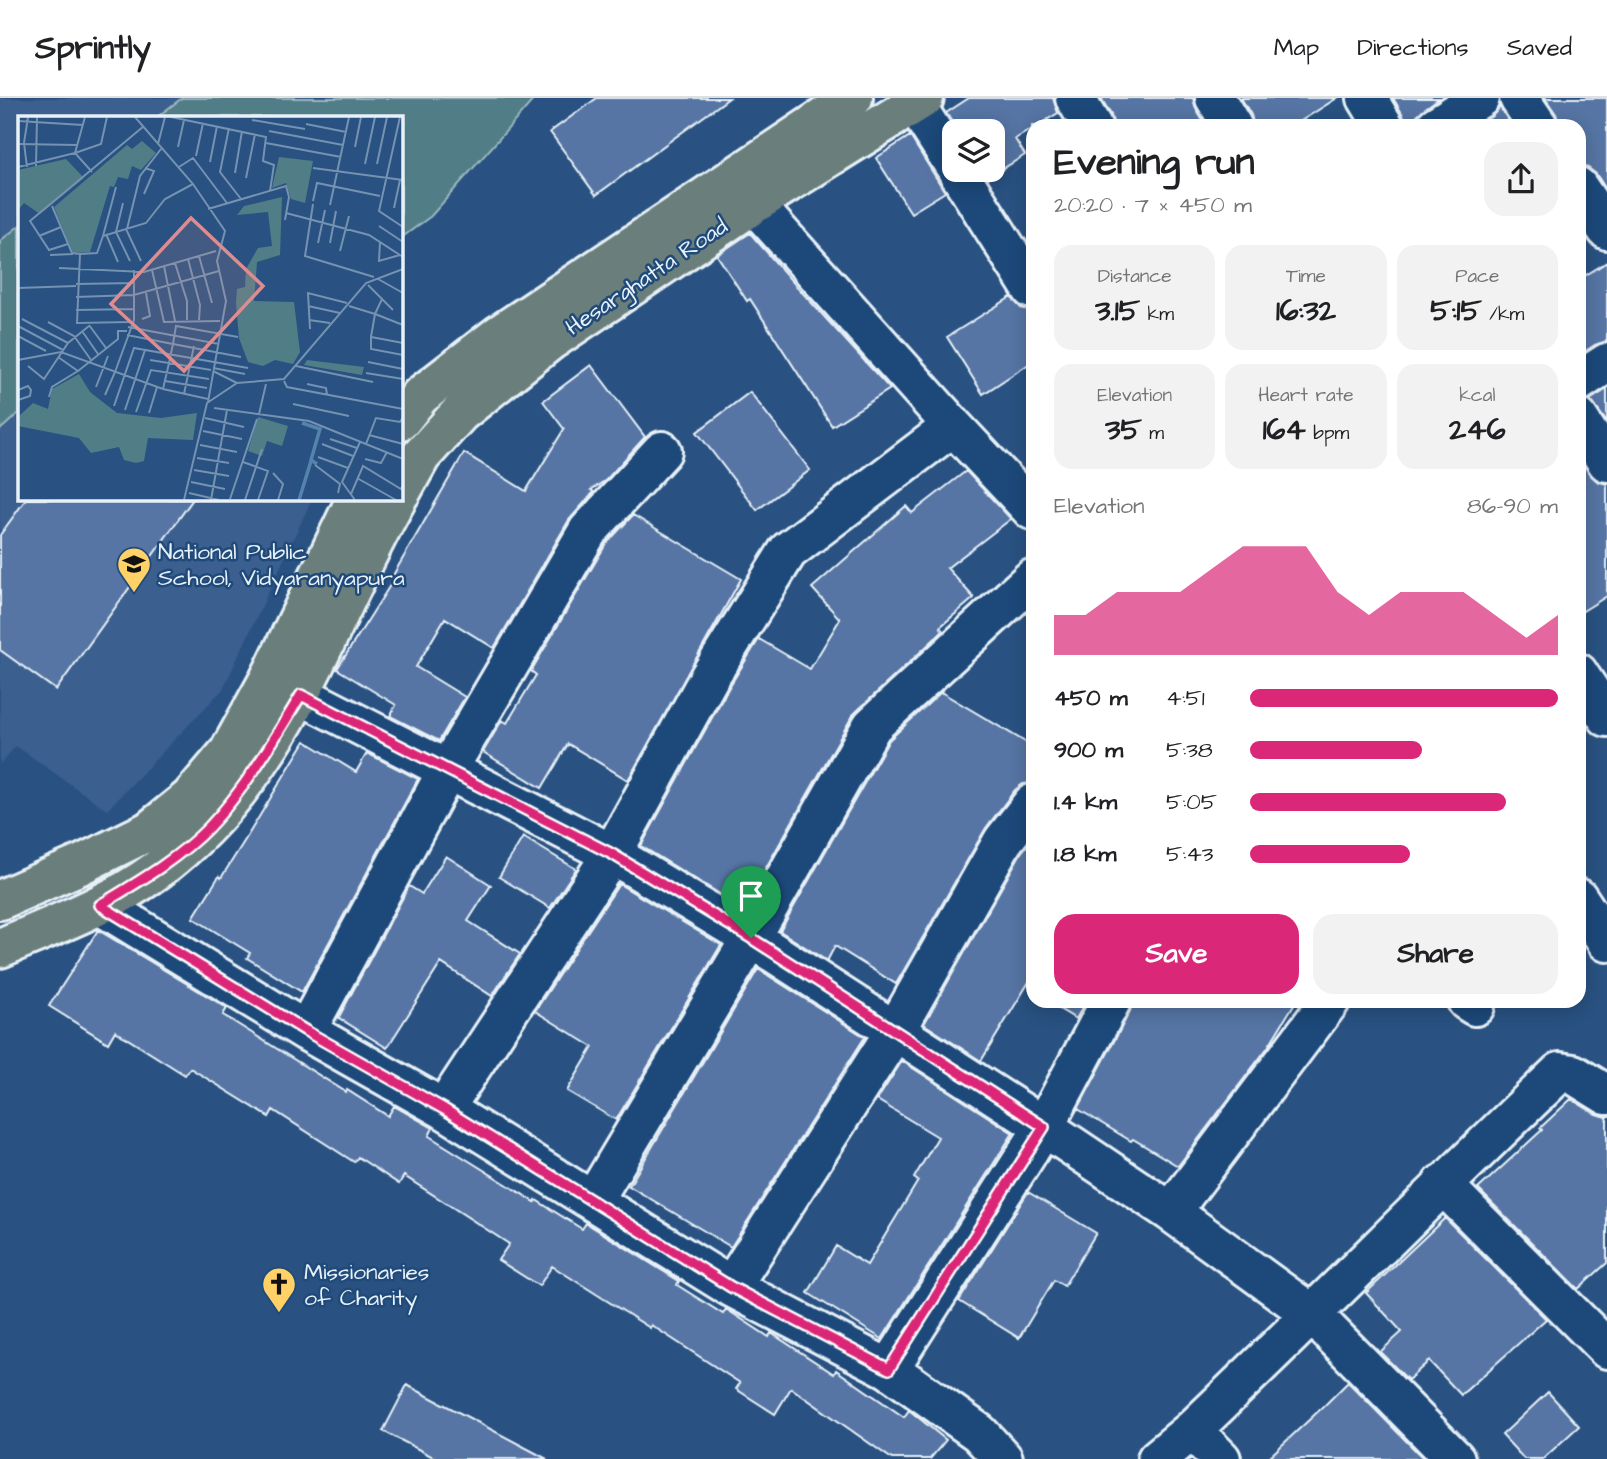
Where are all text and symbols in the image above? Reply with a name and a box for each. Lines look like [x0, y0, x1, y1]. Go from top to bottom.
text: Sprintly [35, 25, 151, 71]
text: Map [1274, 31, 1319, 65]
text: Directions [1357, 31, 1469, 65]
text: Saved [1507, 31, 1572, 65]
inset map [18, 116, 402, 500]
map controls [942, 119, 1005, 182]
button: layers [942, 119, 1005, 182]
text: Evening run [1054, 137, 1255, 189]
button: share [1484, 142, 1558, 216]
text: 20:20 · 7 × 450 m [1054, 189, 1252, 221]
street label: Hesarghatta Road [559, 210, 735, 344]
text: Distance [1098, 263, 1172, 290]
text: Time [1286, 263, 1326, 290]
text: Pace [1455, 263, 1499, 290]
text: 3.15 [1095, 290, 1140, 332]
text: 16:32 [1276, 290, 1336, 332]
text: 5:15 [1430, 290, 1482, 332]
text: km [1140, 301, 1174, 328]
text: /km [1482, 301, 1524, 328]
text: Elevation [1097, 382, 1172, 409]
text: Heart rate [1258, 382, 1354, 409]
text: kcal [1459, 382, 1496, 409]
text: 35 [1105, 409, 1142, 451]
text: 164 [1263, 409, 1306, 451]
text: 246 [1449, 409, 1506, 451]
text: m [1142, 420, 1164, 447]
text: bpm [1306, 420, 1349, 447]
text: Elevation [1054, 490, 1145, 522]
text: 86–90 m [1467, 490, 1558, 522]
place label: National Public School, Vidyaranyapura [158, 536, 405, 595]
school or university icon: National Public School, Vidyaranyapura [115, 545, 153, 594]
text: 450 m [1054, 682, 1128, 714]
text: 4:51 [1166, 682, 1205, 714]
text: 900 m [1054, 734, 1123, 766]
text: 5:38 [1166, 734, 1213, 766]
text: 1.4 km [1054, 786, 1117, 818]
text: 5:05 [1166, 786, 1217, 818]
text: 1.8 km [1054, 838, 1116, 870]
text: 5:43 [1166, 838, 1213, 870]
pin [721, 866, 781, 938]
icon: arrive [732, 877, 770, 915]
button: Save [1054, 914, 1299, 994]
button: Share [1313, 914, 1558, 994]
place label: Missionaries of Charity [304, 1256, 429, 1315]
church icon: Missionaries of Charity [260, 1265, 298, 1314]

